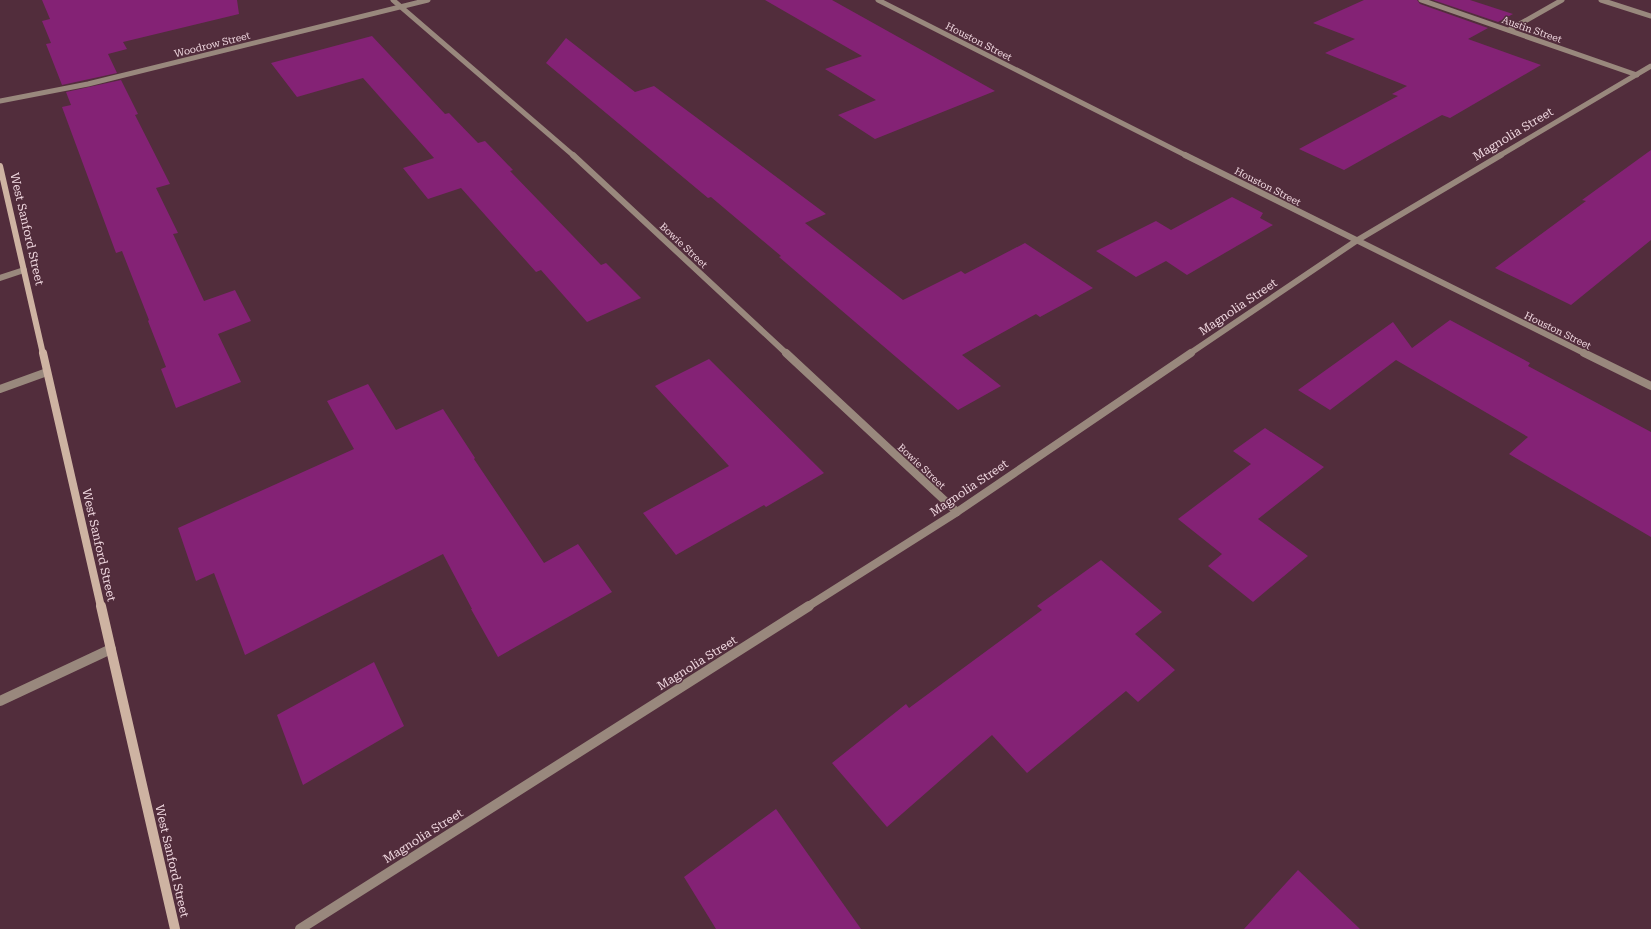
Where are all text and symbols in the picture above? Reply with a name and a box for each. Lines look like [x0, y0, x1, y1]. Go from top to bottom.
street label: Austin Street [1501, 14, 1563, 45]
street label: Houston Street [944, 20, 1014, 63]
street label: Woodrow Street [173, 30, 251, 59]
street label: Magnolia Street [1470, 104, 1556, 163]
street label: Houston Street [1233, 165, 1303, 208]
street label: West Sanford Street [7, 171, 47, 287]
street label: Bowie Street [658, 221, 710, 270]
street label: Magnolia Street [1196, 275, 1280, 338]
street label: Houston Street [1523, 310, 1593, 351]
street label: Bowie Street [896, 442, 948, 491]
street label: Magnolia Street [927, 456, 1011, 519]
street label: West Sanford Street [79, 487, 119, 603]
street label: Magnolia Street [655, 633, 740, 693]
street label: West Sanford Street [152, 803, 192, 919]
street label: Magnolia Street [381, 806, 466, 866]

